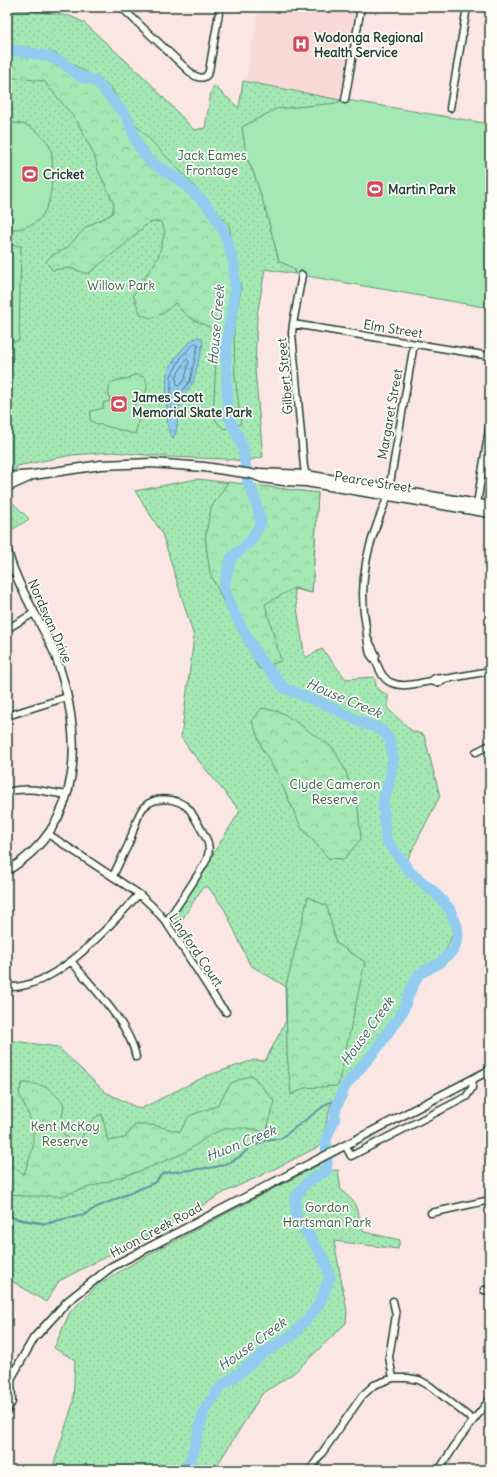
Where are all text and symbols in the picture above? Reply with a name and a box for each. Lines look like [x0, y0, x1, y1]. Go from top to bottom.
place label: Wodonga Regional Health Service [314, 29, 423, 61]
hospital icon: Wodonga Regional Health Service [291, 34, 311, 54]
park label: Jack Eames Frontage [177, 147, 247, 179]
sports icon: Cricket [20, 164, 40, 184]
place label: Cricket [43, 166, 85, 183]
sports icon: Martin Park [365, 179, 385, 199]
place label: Martin Park [388, 181, 456, 198]
park label: Willow Park [87, 277, 155, 294]
water label: House Creek [204, 284, 229, 366]
street label: Elm Street [362, 316, 424, 342]
street label: Gilbert Street [273, 336, 297, 415]
street label: Margaret Street [374, 367, 406, 461]
place label: James Scott Memorial Skate Park [132, 389, 253, 421]
sports icon: James Scott Memorial Skate Park [109, 394, 129, 414]
street label: Pearce Street [333, 467, 414, 497]
street label: Nordsvan Drive [24, 576, 76, 666]
water label: House Creek [304, 674, 385, 722]
park label: Clyde Cameron Reserve [290, 776, 381, 808]
street label: Lingford Court [165, 910, 227, 991]
water label: House Creek [336, 993, 398, 1069]
park label: Kent McKoy Reserve [30, 1118, 100, 1150]
water label: Huon Creek [203, 1120, 280, 1165]
street label: Huon Creek Road [107, 1198, 206, 1262]
park label: Gordon Hartsman Park [283, 1199, 372, 1231]
water label: House Creek [214, 1313, 290, 1375]

